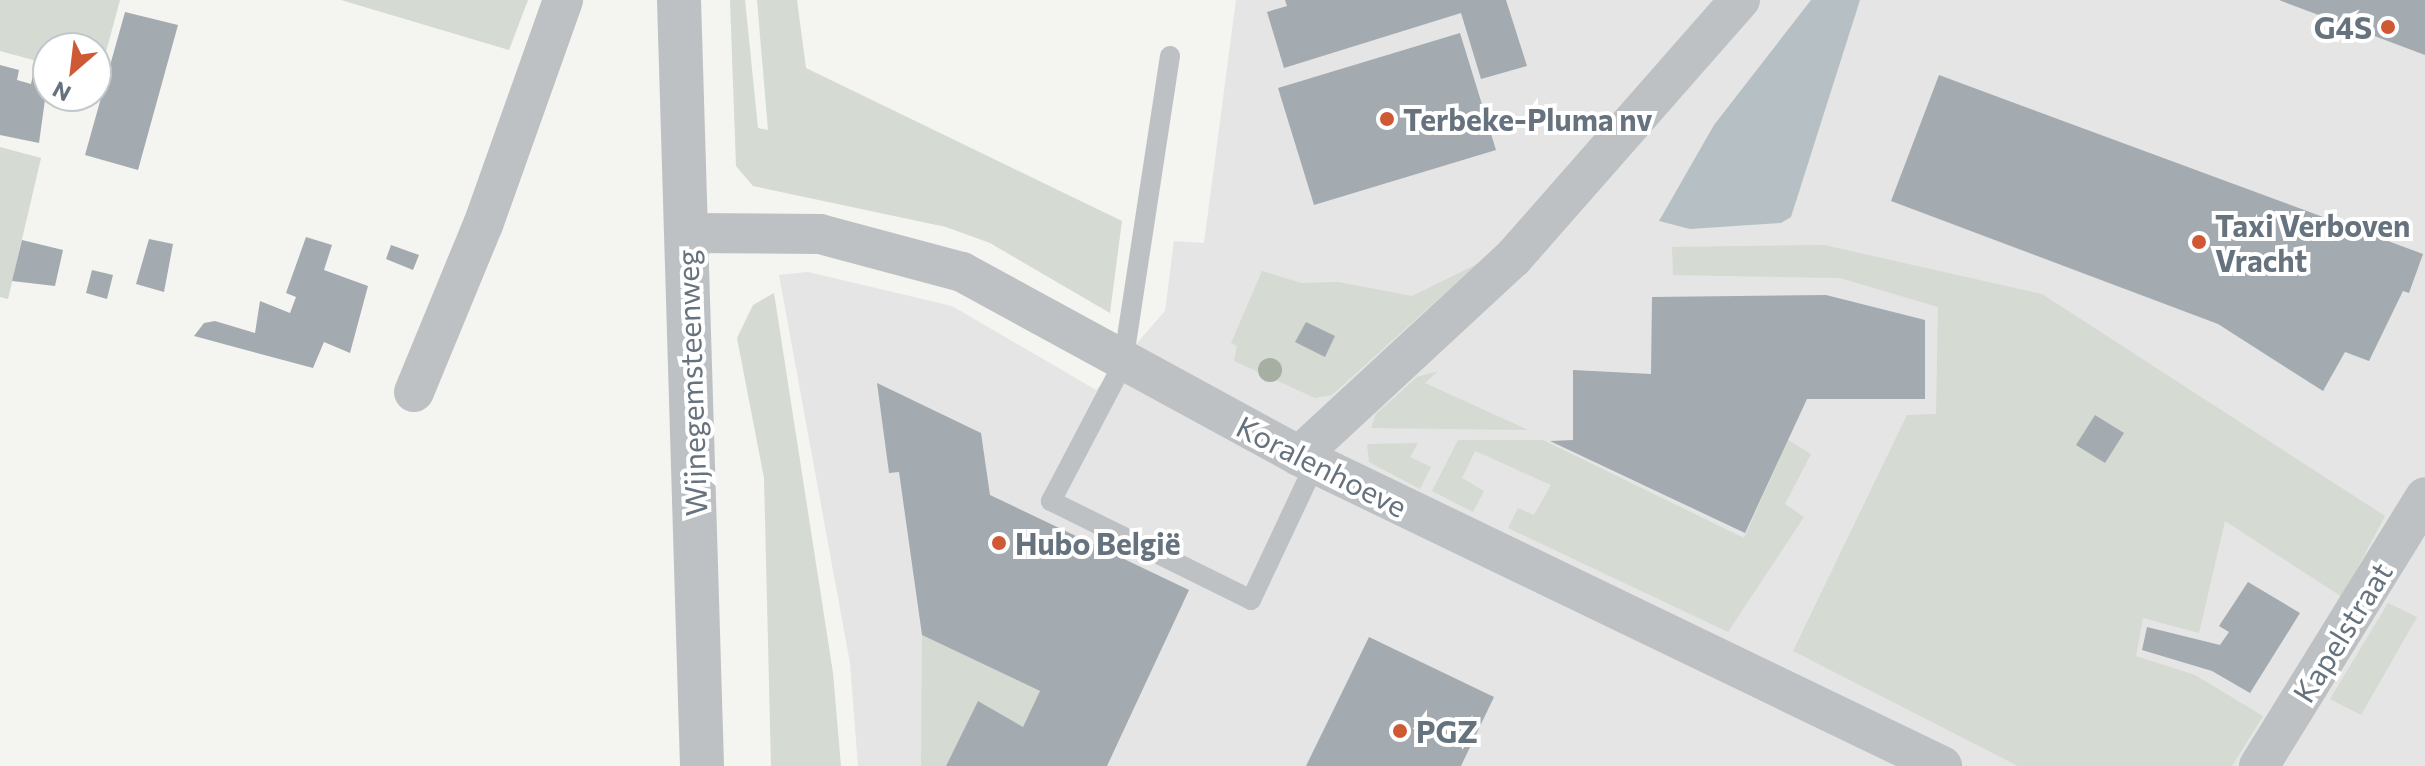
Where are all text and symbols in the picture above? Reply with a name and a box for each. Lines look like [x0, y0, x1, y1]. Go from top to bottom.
place label: G4S [2314, 9, 2372, 45]
marker: G4S [2379, 18, 2397, 36]
north arrow [32, 32, 112, 112]
text: N [48, 76, 75, 108]
place label: Terbeke-Pluma nv [1403, 101, 1653, 137]
marker: Terbeke-Pluma nv [1378, 110, 1396, 128]
place label: Taxi Verboven Vracht [2215, 207, 2410, 278]
marker: Taxi Verboven Vracht [2190, 233, 2208, 251]
street label: Wijnegemsteenweg [668, 249, 714, 517]
street label: Koralenhoeve [1231, 408, 1413, 524]
place label: Hubo België [1015, 525, 1181, 561]
marker: Hubo België [990, 534, 1008, 552]
street label: Kapelstraat [2285, 555, 2399, 709]
place label: PGZ [1416, 713, 1478, 749]
marker: PGZ [1391, 722, 1409, 740]

